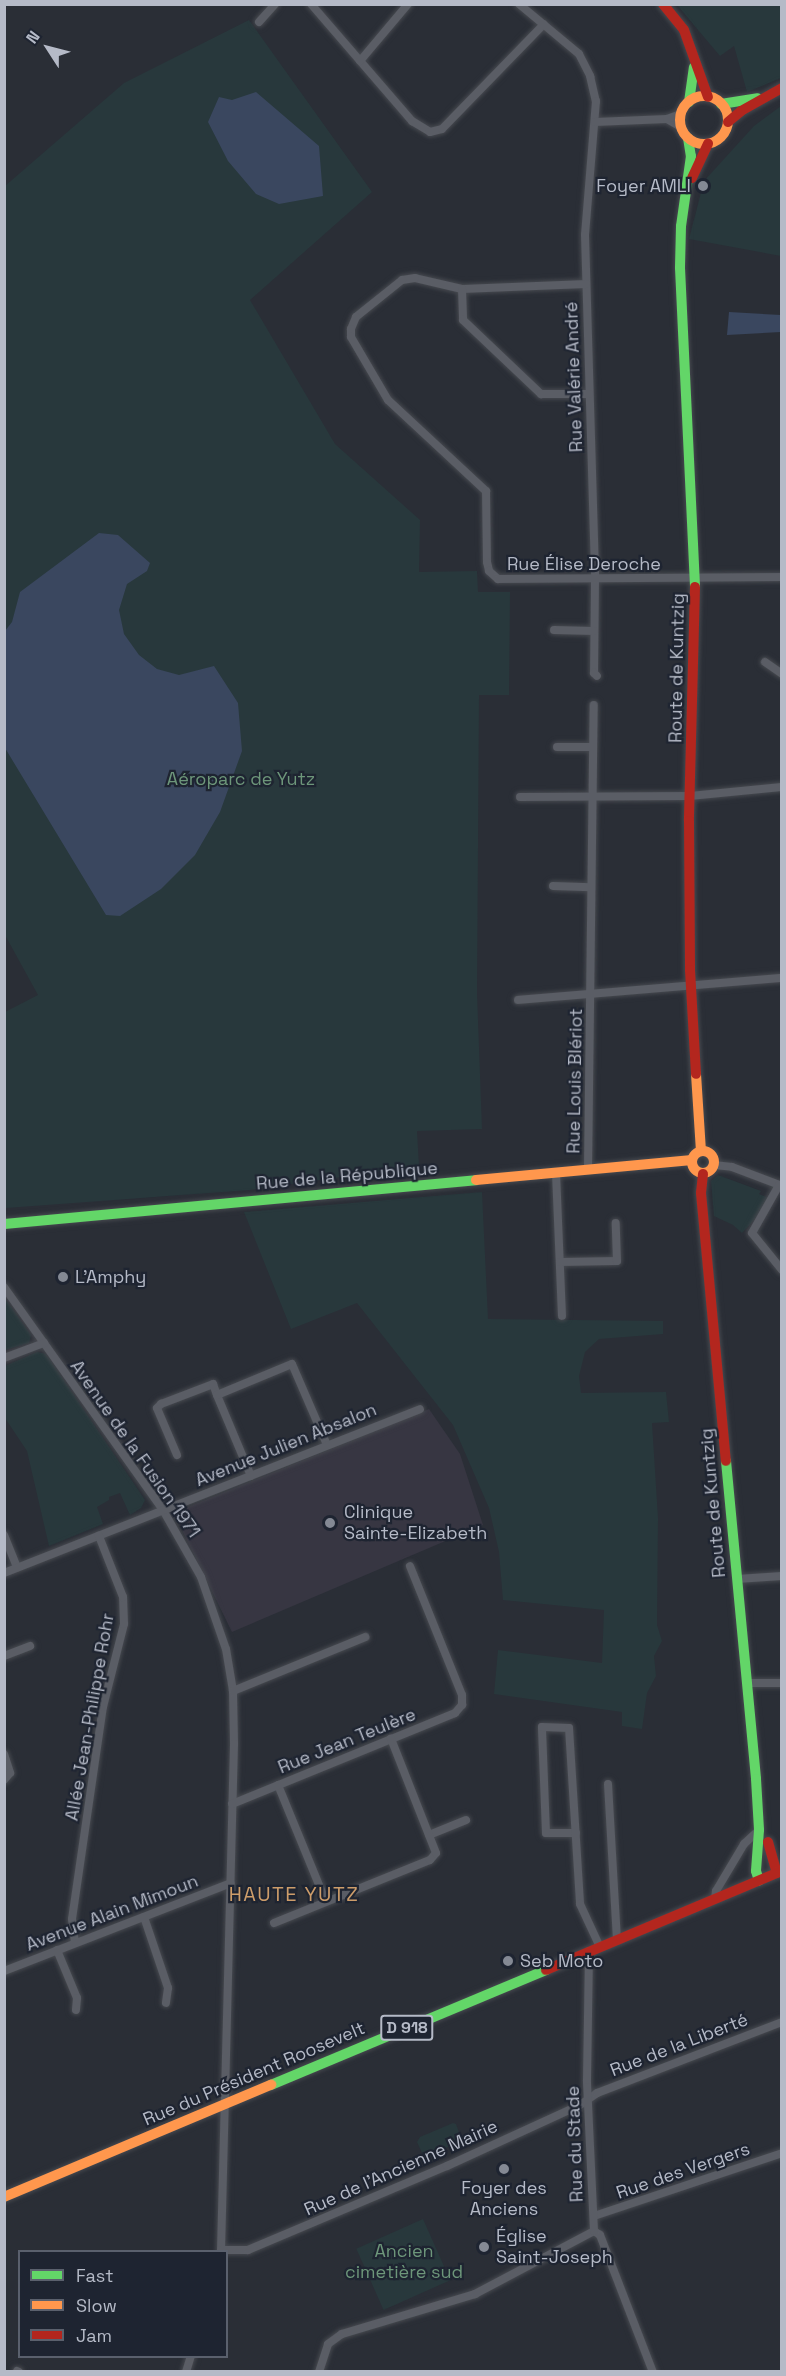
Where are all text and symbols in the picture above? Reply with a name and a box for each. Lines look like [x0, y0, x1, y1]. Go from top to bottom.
north arrow [18, 18, 78, 78]
text: N [21, 27, 45, 48]
place label: Foyer AMLI [596, 175, 691, 197]
marker: Foyer AMLI [696, 179, 710, 193]
street label: Rue Valérie André [561, 301, 587, 453]
street label: Rue Élise Deroche [507, 553, 661, 575]
street label: Route de Kuntzig [665, 593, 689, 743]
park label: Aéroparc de Yutz [167, 768, 315, 790]
street label: Rue Louis Blériot [563, 1008, 587, 1154]
street label: Rue de la République [255, 1157, 439, 1195]
place label: L'Amphy [75, 1266, 146, 1288]
marker: L'Amphy [56, 1270, 70, 1284]
street label: Avenue de la Fusion 1971 [65, 1356, 205, 1542]
street label: Avenue Julien Absalon [192, 1399, 380, 1491]
street label: Route de Kuntzig [696, 1427, 730, 1579]
place label: Clinique Sainte-Elizabeth [344, 1502, 487, 1544]
marker: Clinique Sainte-Elizabeth [321, 1514, 339, 1532]
street label: Allée Jean-Philippe Rohr [61, 1612, 119, 1822]
street label: Rue Jean Teulère [275, 1703, 419, 1779]
street label: Avenue Alain Mimoun [23, 1870, 201, 1956]
district label: HAUTE YUTZ [229, 1882, 359, 1906]
place label: Seb Moto [520, 1950, 603, 1972]
marker: Seb Moto [501, 1954, 515, 1968]
street label: Rue de la Liberté [607, 2009, 751, 2081]
road number: D 918 [380, 2015, 434, 2041]
street label: Rue du Président Roosevelt [140, 2017, 368, 2131]
street label: Rue du Stade [562, 2085, 588, 2203]
street label: Rue de l'Ancienne Mairie [301, 2116, 501, 2220]
street label: Rue des Vergers [613, 2138, 753, 2204]
marker: Foyer des Anciens [497, 2162, 511, 2176]
place label: Foyer des Anciens [461, 2178, 547, 2220]
place label: Église Saint-Joseph [496, 2226, 613, 2268]
marker: Église Saint-Joseph [477, 2240, 491, 2254]
park label: Ancien cimetière sud [345, 2241, 463, 2284]
legend [18, 2250, 228, 2358]
text: Fast [76, 2264, 113, 2287]
text: Slow [76, 2294, 117, 2317]
text: Jam [76, 2324, 112, 2347]

